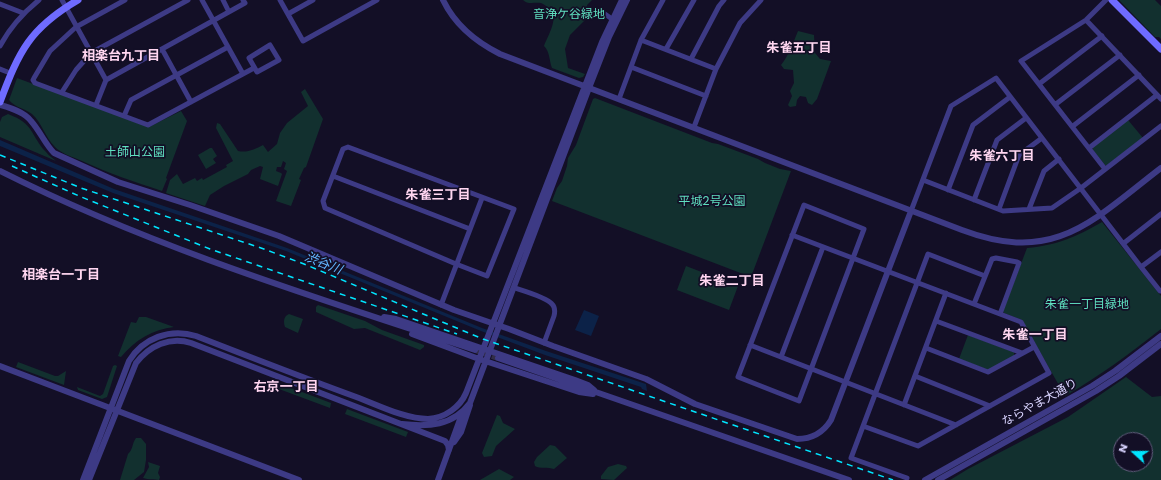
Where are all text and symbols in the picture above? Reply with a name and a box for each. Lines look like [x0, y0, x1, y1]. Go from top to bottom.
park label: 音浄ケ谷緑地 [533, 8, 605, 22]
district label: 朱雀五丁目 [767, 41, 831, 57]
district label: 相楽台九丁目 [82, 49, 160, 65]
park label: 土師山公園 [105, 146, 165, 160]
district label: 朱雀六丁目 [970, 149, 1034, 165]
district label: 朱雀三丁目 [406, 188, 470, 204]
park label: 平城2号公園 [679, 195, 745, 209]
water label: 渋谷川 [302, 249, 344, 279]
district label: 相楽台一丁目 [22, 268, 100, 284]
district label: 朱雀二丁目 [700, 274, 764, 290]
park label: 朱雀一丁目緑地 [1045, 298, 1129, 312]
district label: 朱雀一丁目 [1003, 328, 1067, 344]
street label: ならやま大通り [1000, 376, 1080, 430]
district label: 右京一丁目 [254, 380, 318, 396]
north arrow [1113, 432, 1153, 472]
text: N [1114, 441, 1132, 455]

